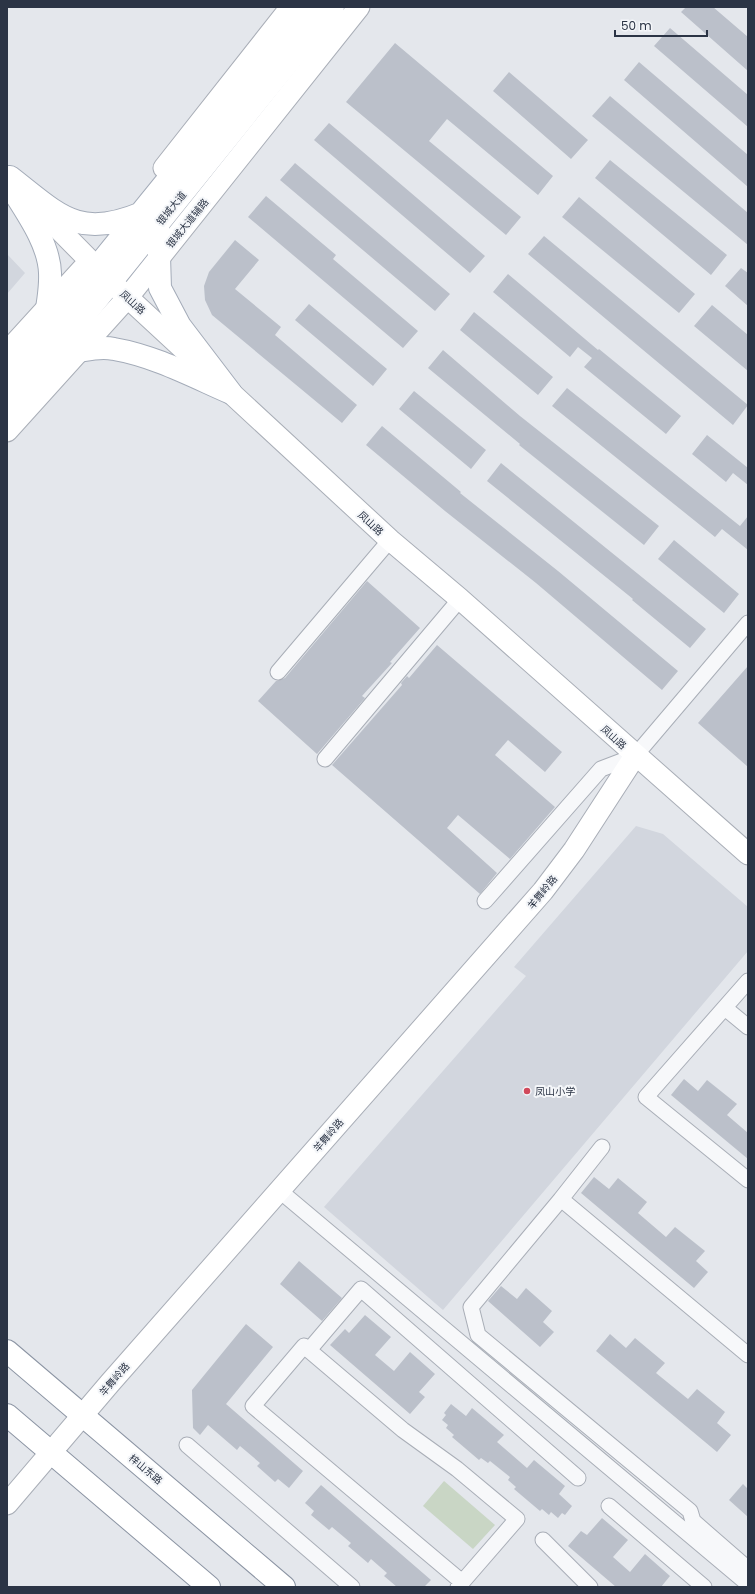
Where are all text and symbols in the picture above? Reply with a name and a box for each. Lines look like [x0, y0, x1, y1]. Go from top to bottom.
scale bar [615, 12, 707, 38]
text: 50 m [621, 17, 652, 34]
street label: 银城大道 [153, 188, 190, 229]
street label: 银城大道辅路 [163, 195, 212, 251]
street label: 凤山路 [116, 287, 149, 318]
street label: 凤山路 [355, 508, 387, 539]
street label: 凤山路 [597, 722, 630, 753]
street label: 羊舞岭路 [524, 872, 561, 913]
place label: 凤山小学 [535, 1084, 575, 1099]
marker: 凤山小学 [522, 1086, 532, 1096]
street label: 羊舞岭路 [310, 1115, 347, 1155]
street label: 羊舞岭路 [96, 1359, 133, 1399]
street label: 梓山东路 [126, 1451, 166, 1488]

